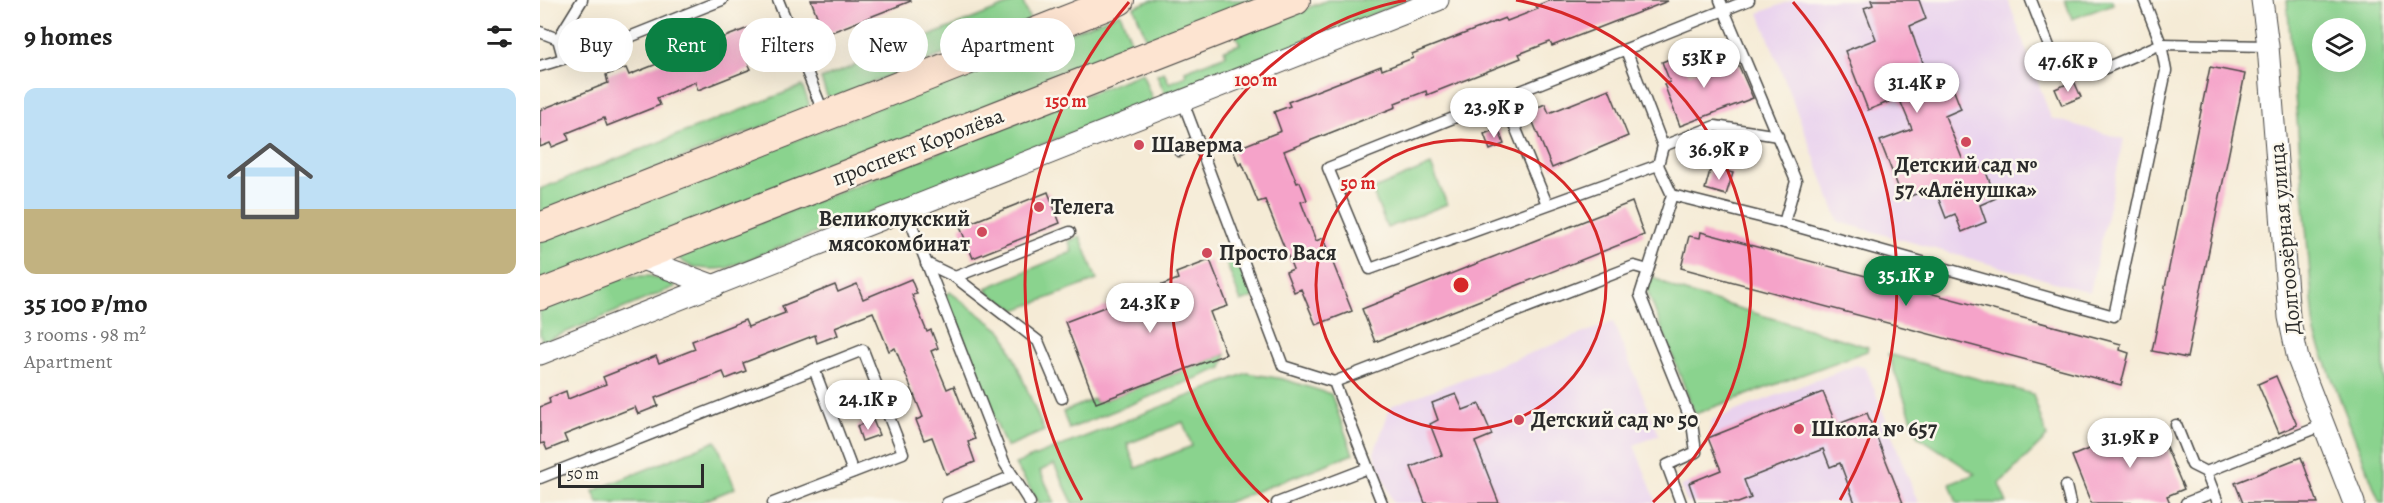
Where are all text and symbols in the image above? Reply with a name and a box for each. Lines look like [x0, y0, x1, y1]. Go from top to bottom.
chip: Buy [558, 18, 633, 72]
chip: Rent [645, 18, 727, 72]
chip: Filters [739, 18, 836, 72]
chip: New [848, 18, 928, 72]
chip: Apartment [940, 18, 1075, 72]
map controls [2312, 18, 2366, 72]
button: layers [2312, 18, 2366, 72]
text: 9 homes [24, 19, 113, 54]
icon: filters [483, 20, 516, 53]
pin: 53K ₽ [1662, 38, 1746, 89]
pin: 47.6K ₽ [2013, 42, 2123, 93]
text: 53K ₽ [1682, 44, 1726, 71]
text: 47.6K ₽ [2038, 48, 2098, 75]
pin: 31.4K ₽ [1862, 63, 1972, 114]
text: 100 m [1235, 68, 1277, 92]
text: 31.4K ₽ [1888, 69, 1946, 96]
pin: 23.9K ₽ [1439, 88, 1549, 139]
text: 150 m [1045, 89, 1087, 113]
text: 23.9K ₽ [1464, 94, 1524, 121]
street label: проспект Королёва [828, 100, 1009, 194]
icon: home [216, 127, 324, 235]
place label: Шаверма [1151, 130, 1243, 160]
pin: 36.9K ₽ [1664, 130, 1774, 181]
marker: Детский сад № 57 «Алёнушка» [1959, 135, 1973, 149]
text: 36.9K ₽ [1689, 136, 1749, 163]
marker: Шаверма [1132, 138, 1146, 152]
street label: Долгоозёрная улица [2262, 141, 2308, 336]
place label: Детский сад № 57 «Алёнушка» [1895, 150, 2037, 205]
text: 50 m [1341, 171, 1375, 195]
place label: Телега [1051, 192, 1115, 222]
marker: Телега [1032, 200, 1046, 214]
place label: Великолукский мясокомбинат [818, 204, 970, 259]
marker: Великолукский мясокомбинат [975, 225, 989, 239]
place label: Просто Вася [1219, 238, 1337, 268]
marker: Просто Вася [1200, 246, 1214, 260]
pin: 35.1K ₽ [1851, 256, 1961, 307]
text: 35.1K ₽ [1878, 262, 1934, 289]
centre of rings [1451, 275, 1471, 295]
pin: 24.3K ₽ [1095, 283, 1205, 334]
text: 35 100 ₽/mo [24, 286, 148, 321]
text: 24.3K ₽ [1120, 289, 1180, 316]
text: 3 rooms · 98 m² [24, 321, 146, 348]
text: Apartment [24, 348, 113, 375]
pin: 24.1K ₽ [813, 380, 923, 431]
text: 24.1K ₽ [839, 386, 897, 413]
place label: Детский сад № 50 [1531, 405, 1698, 435]
marker: Детский сад № 50 [1512, 413, 1526, 427]
place label: Школа № 657 [1811, 414, 1938, 444]
pin: 31.9K ₽ [2075, 418, 2185, 469]
marker: Школа № 657 [1792, 422, 1806, 436]
text: 31.9K ₽ [2101, 424, 2159, 451]
scale bar [558, 461, 704, 488]
text: 50 m [567, 463, 599, 485]

